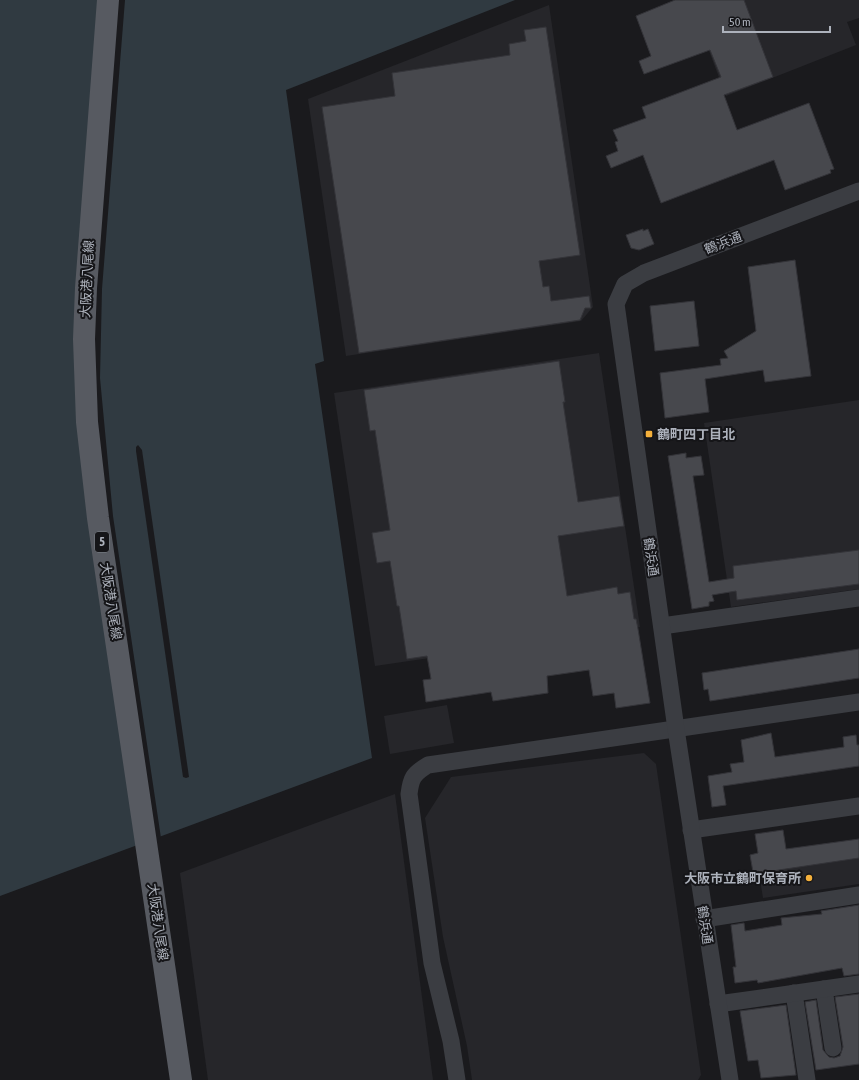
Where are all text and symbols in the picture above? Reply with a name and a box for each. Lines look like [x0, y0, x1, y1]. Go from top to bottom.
scale bar [723, 8, 830, 34]
text: 50 m [729, 15, 751, 29]
street label: 鶴浜通 [702, 229, 744, 257]
street label: 大阪港八尾線 [77, 240, 97, 318]
place label: 鶴町四丁目北 [657, 427, 735, 442]
marker: 鶴町四丁目北 [644, 429, 654, 439]
road number: 5 [95, 532, 109, 552]
street label: 鶴浜通 [641, 537, 661, 577]
street label: 大阪港八尾線 [97, 561, 125, 641]
place label: 大阪市立鶴町保育所 [684, 871, 801, 886]
marker: 大阪市立鶴町保育所 [804, 873, 814, 883]
street label: 大阪港八尾線 [145, 882, 171, 962]
street label: 鶴浜通 [695, 905, 715, 945]

